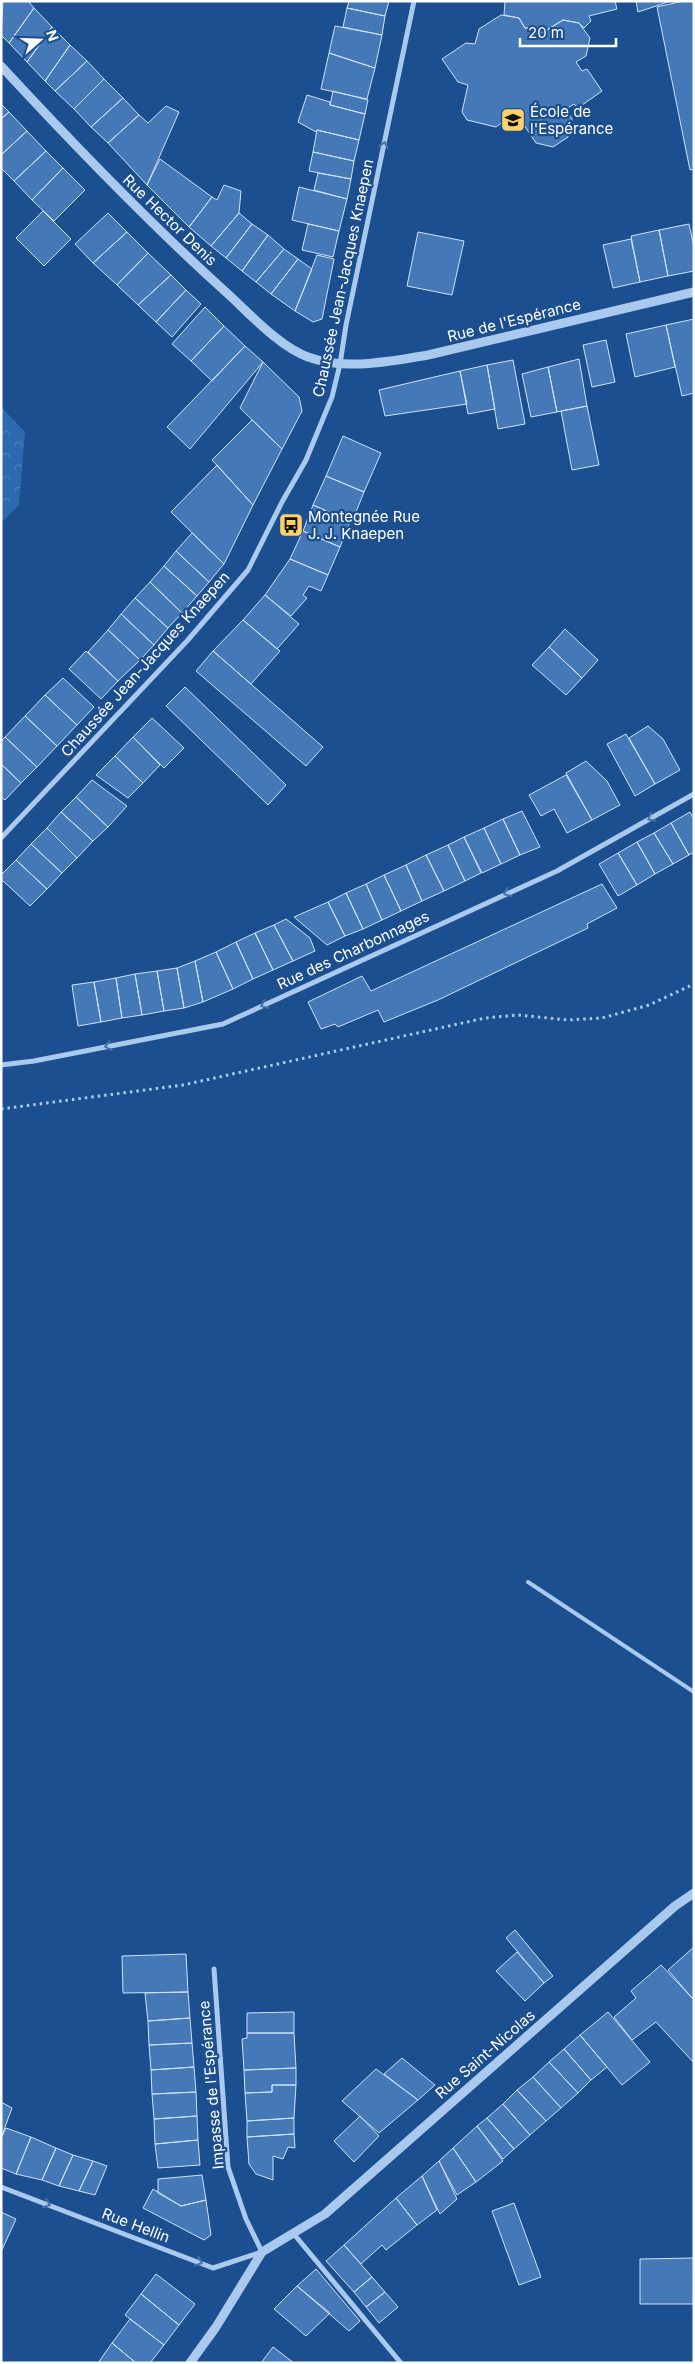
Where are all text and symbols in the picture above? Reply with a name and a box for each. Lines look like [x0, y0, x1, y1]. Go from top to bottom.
north arrow [15, 15, 65, 65]
scale bar [520, 15, 616, 47]
text: 20 m [528, 23, 564, 42]
text: N [43, 27, 62, 43]
place label: École de l'Espérance [530, 102, 613, 138]
school or university icon: École de l'Espérance [500, 107, 526, 133]
one-way arrow [378, 141, 389, 150]
street label: Chaussée Jean-Jacques Knaepen [308, 157, 378, 399]
street label: Rue Hector Denis [119, 170, 221, 270]
street label: Rue de l'Espérance [445, 294, 583, 346]
place label: Montegnée Rue J. J. Knaepen [308, 507, 420, 543]
bus stop icon: Montegnée Rue J. J. Knaepen [278, 512, 304, 538]
street label: Chaussée Jean-Jacques Knaepen [57, 567, 233, 761]
one-way arrow [648, 812, 657, 822]
one-way arrow [503, 887, 512, 898]
street label: Rue des Charbonnages [274, 906, 432, 994]
one-way arrow [260, 998, 269, 1009]
one-way arrow [103, 1041, 112, 1051]
street label: Impasse de l'Espérance [194, 2000, 228, 2170]
street label: Rue Saint-Nicolas [431, 2005, 539, 2103]
one-way arrow [42, 2198, 51, 2208]
street label: Rue Hellin [99, 2203, 173, 2247]
one-way arrow [194, 2256, 203, 2266]

